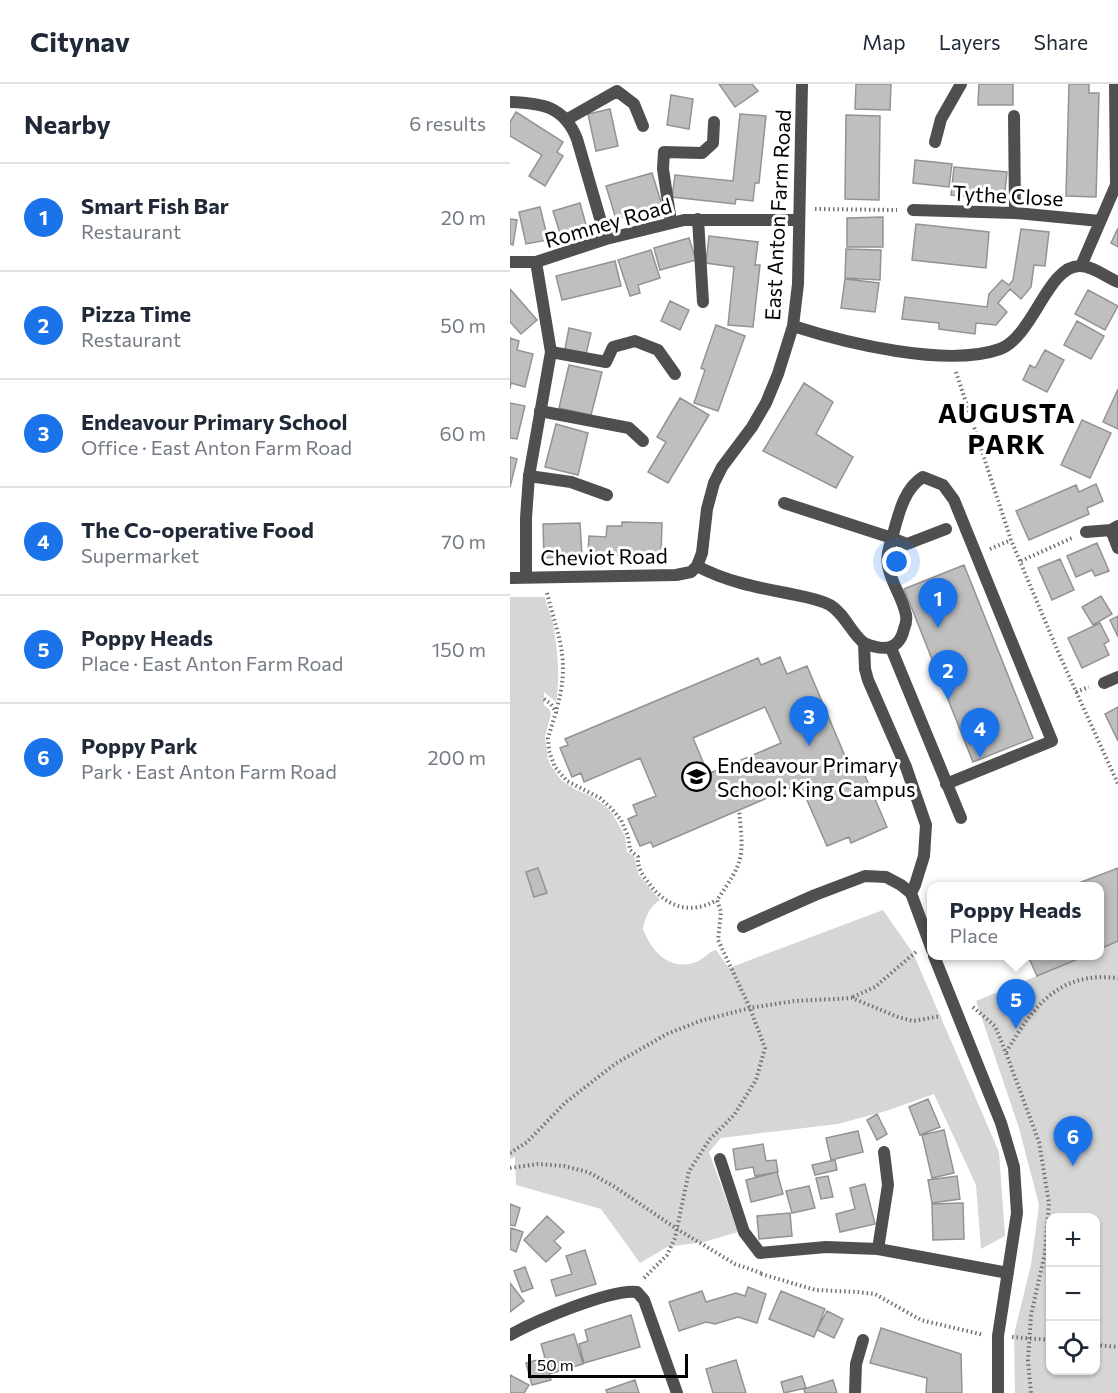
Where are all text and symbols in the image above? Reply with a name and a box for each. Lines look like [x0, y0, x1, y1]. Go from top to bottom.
text: Citynav [30, 24, 130, 58]
text: Map [862, 29, 906, 54]
text: Layers [939, 29, 1001, 54]
text: Share [1034, 29, 1088, 54]
text: Nearby [24, 108, 111, 139]
street label: East Anton Farm Road [759, 109, 795, 321]
text: 6 results [409, 111, 486, 135]
street label: Tythe Close [952, 180, 1064, 210]
text: Smart Fish Bar [81, 192, 229, 219]
street label: Romney Road [542, 192, 674, 252]
text: 1 [39, 205, 48, 229]
text: 20 m [441, 205, 486, 229]
text: Restaurant [81, 219, 181, 243]
text: Pizza Time [81, 300, 191, 327]
text: 2 [38, 313, 49, 337]
text: 50 m [440, 313, 486, 337]
text: Restaurant [81, 327, 181, 351]
district label: AUGUSTA PARK [938, 396, 1076, 460]
text: Endeavour Primary School [81, 408, 348, 435]
text: 3 [38, 421, 49, 445]
text: 60 m [440, 421, 486, 445]
text: Office · East Anton Farm Road [81, 435, 352, 459]
text: The Co-operative Food [81, 516, 314, 543]
text: 4 [37, 529, 50, 553]
text: 70 m [441, 529, 486, 553]
street label: Cheviot Road [540, 542, 668, 570]
text: Supermarket [81, 543, 199, 567]
your location [882, 547, 911, 576]
pin: 1 [918, 578, 958, 628]
text: Poppy Heads [81, 624, 213, 651]
text: 5 [38, 637, 49, 661]
text: 150 m [432, 637, 486, 661]
pin: 2 [928, 650, 968, 700]
text: Place · East Anton Farm Road [81, 651, 343, 675]
pin: 3 [790, 696, 828, 746]
pin: 4 [960, 708, 1000, 758]
text: Poppy Park [81, 732, 198, 759]
text: 6 [37, 745, 50, 769]
text: 200 m [428, 745, 486, 769]
place label: Endeavour Primary School: King Campus [717, 752, 915, 801]
text: Park · East Anton Farm Road [81, 759, 337, 783]
school or university icon: Endeavour Primary School: King Campus [680, 760, 712, 792]
popup [927, 882, 1104, 960]
text: Poppy Heads [950, 896, 1081, 923]
text: Place [950, 923, 998, 947]
pin: 5 [996, 980, 1036, 1029]
pin: 6 [1054, 1116, 1092, 1166]
map controls [1046, 1213, 1100, 1375]
button: + [1046, 1213, 1100, 1267]
button: − [1046, 1267, 1100, 1321]
button: locate [1046, 1321, 1100, 1375]
scale bar [528, 1351, 688, 1378]
text: 50 m [537, 1355, 574, 1374]

